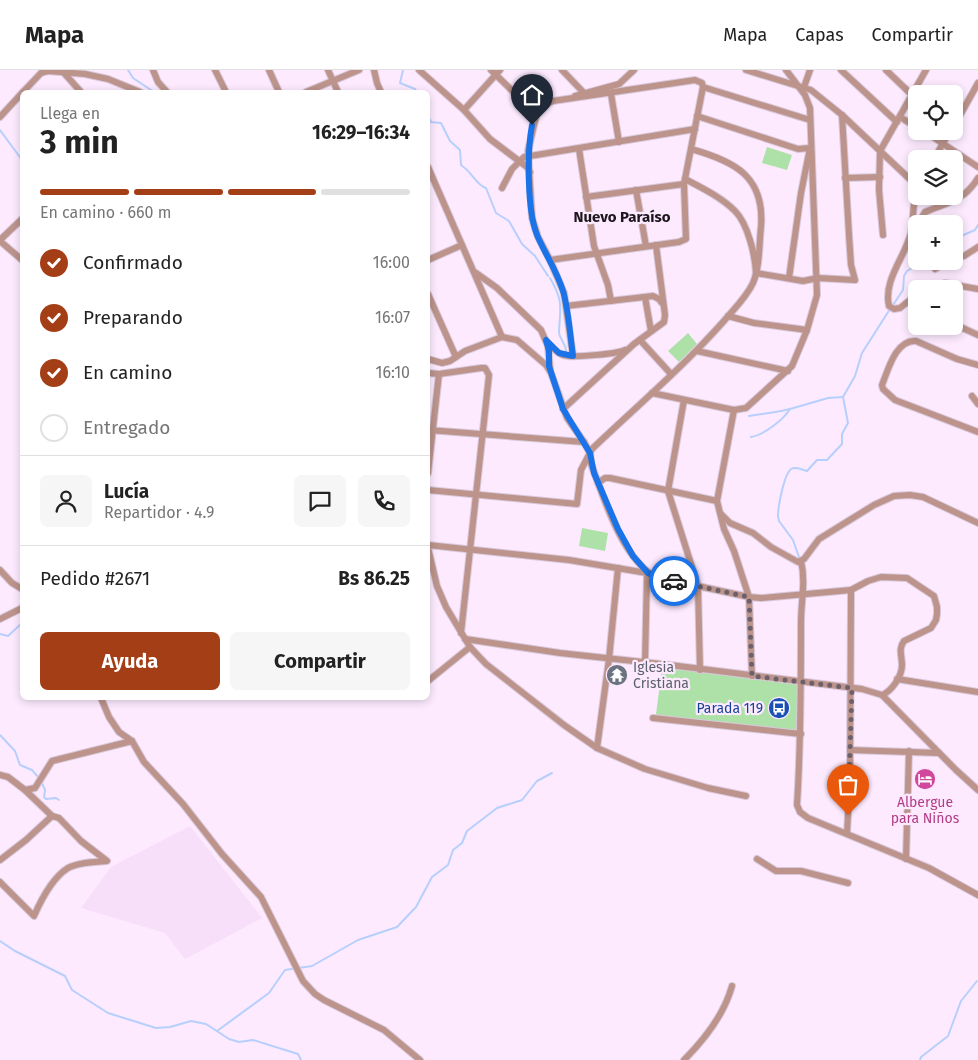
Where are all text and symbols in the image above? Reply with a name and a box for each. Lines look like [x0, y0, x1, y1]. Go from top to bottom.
text: Mapa [25, 21, 84, 49]
text: Mapa [723, 24, 767, 46]
text: Capas [795, 24, 844, 46]
text: Compartir [872, 24, 953, 46]
pin [511, 74, 553, 125]
icon: home [518, 81, 546, 109]
map controls [908, 85, 963, 335]
button: locate [908, 85, 963, 140]
text: Llega en [40, 104, 100, 123]
text: 16:29–16:34 [312, 121, 410, 144]
text: 3 min [40, 123, 119, 161]
button: layers [908, 150, 963, 205]
text: En camino · 660 m [40, 203, 171, 222]
district label: Nuevo Paraíso [574, 208, 671, 226]
button: + [908, 215, 963, 270]
icon: check [40, 249, 68, 277]
text: Confirmado [83, 251, 183, 274]
text: 16:00 [373, 253, 410, 272]
button: − [908, 280, 963, 335]
icon: check [40, 304, 68, 332]
text: Preparando [83, 306, 183, 329]
text: 16:07 [375, 308, 410, 327]
icon: check [40, 359, 68, 387]
text: En camino [83, 361, 172, 384]
text: 16:10 [375, 363, 410, 382]
text: Entregado [83, 416, 170, 439]
button: person [40, 475, 92, 527]
button: chat [294, 475, 346, 527]
button: phone [358, 475, 410, 527]
text: Lucía [104, 480, 149, 503]
text: Repartidor · 4.9 [104, 503, 214, 522]
courier [649, 556, 699, 606]
text: Pedido #2671 [40, 567, 150, 590]
text: Bs 86.25 [338, 567, 410, 590]
icon: car [660, 567, 688, 595]
button: Ayuda [40, 632, 220, 690]
button: Compartir [230, 632, 410, 690]
place label: Iglesia Cristiana [633, 659, 689, 692]
temple icon: Iglesia Cristiana [605, 663, 629, 687]
bus stop icon: Parada 119 [767, 696, 791, 720]
place label: Parada 119 [697, 700, 763, 717]
pin [827, 764, 869, 815]
hotel icon: Albergue para Niños [913, 767, 937, 791]
icon: bag [834, 771, 862, 799]
place label: Albergue para Niños [891, 794, 960, 827]

